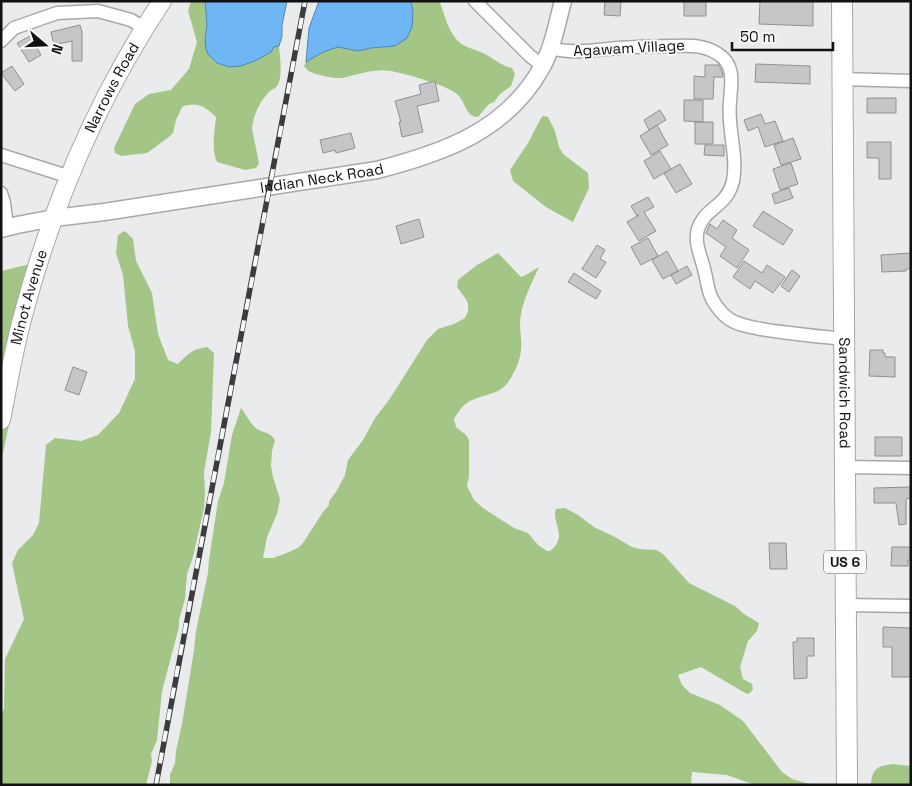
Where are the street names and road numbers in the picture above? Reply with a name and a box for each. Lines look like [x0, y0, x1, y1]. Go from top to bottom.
street label: Agawam Village [573, 35, 685, 60]
street label: Narrows Road [80, 39, 143, 136]
street label: Indian Neck Road [259, 159, 386, 197]
street label: Minot Avenue [6, 247, 51, 347]
street label: Sandwich Road [835, 337, 855, 449]
road number: US 6 [824, 550, 866, 574]

